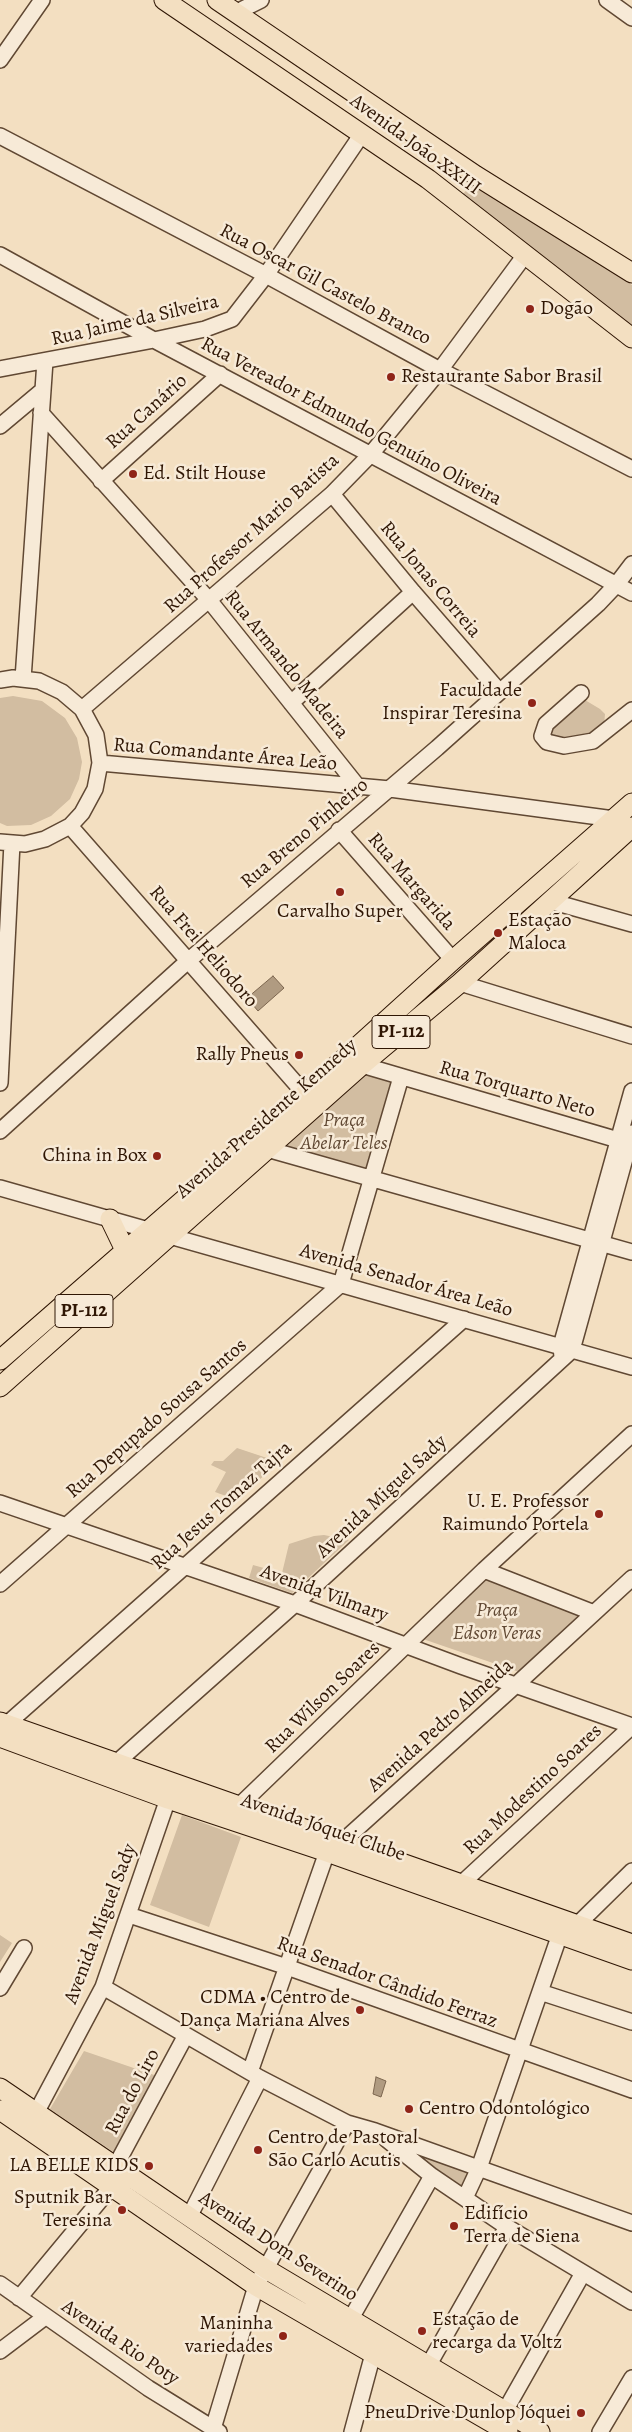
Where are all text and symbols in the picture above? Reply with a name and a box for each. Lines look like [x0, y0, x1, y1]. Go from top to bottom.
street label: Avenida João XXIII [345, 89, 485, 201]
street label: Rua Oscar Gil Castelo Branco [215, 219, 435, 351]
street label: Rua Jaime da Silveira [49, 290, 221, 352]
place label: Dogão [540, 297, 593, 321]
marker: Dogão [524, 303, 536, 315]
street label: Rua Vereador Edmundo Genuíno Oliveira [197, 332, 505, 512]
place label: Restaurante Sabor Brasil [401, 365, 602, 389]
street label: Rua Canário [101, 369, 193, 455]
marker: Restaurante Sabor Brasil [385, 371, 397, 383]
street label: Rua Professor Mario Batista [159, 449, 345, 619]
place label: Ed. Stilt House [143, 462, 266, 486]
marker: Ed. Stilt House [127, 468, 139, 480]
street label: Rua Jonas Correia [374, 517, 486, 643]
street label: Rua Armando Madeira [219, 586, 353, 744]
place label: Faculdade Inspirar Teresina [382, 679, 522, 726]
marker: Faculdade Inspirar Teresina [526, 697, 538, 709]
street label: Rua Comandante Área Leão [112, 733, 338, 777]
street label: Rua Breno Pinheiro [236, 774, 374, 894]
street label: Rua Margarida [362, 828, 460, 936]
street label: Rua Frei Heliodoro [143, 881, 263, 1013]
marker: Carvalho Super [334, 886, 346, 898]
place label: Carvalho Super [277, 900, 403, 924]
place label: Estação Maloca [508, 909, 571, 956]
marker: Estação Maloca [492, 927, 504, 939]
road number: PI-112 [372, 1016, 430, 1048]
street label: Avenida Presidente Kennedy [172, 1034, 362, 1204]
place label: Rally Pneus [196, 1043, 289, 1067]
marker: Rally Pneus [293, 1049, 305, 1061]
street label: Rua Torquarto Neto [436, 1056, 598, 1124]
park label: Praça Abelar Teles [301, 1109, 387, 1156]
place label: China in Box [43, 1144, 147, 1168]
marker: China in Box [151, 1150, 163, 1162]
street label: Avenida Senador Área Leão [297, 1239, 515, 1323]
road number: PI-112 [55, 1294, 113, 1328]
street label: Rua Depupado Sousa Santos [62, 1334, 252, 1504]
street label: Avenida Miguel Sady [312, 1430, 452, 1564]
street label: Rua Jesus Tomaz Tajra [147, 1436, 297, 1576]
place label: U. E. Professor Raimundo Portela [442, 1490, 589, 1537]
marker: U. E. Professor Raimundo Portela [593, 1508, 605, 1520]
street label: Avenida Vilmary [257, 1560, 391, 1628]
park label: Praça Edson Veras [453, 1599, 541, 1646]
street label: Rua Wilson Soares [260, 1637, 386, 1759]
street label: Avenida Pedro Almeida [363, 1654, 519, 1798]
street label: Rua Modestino Soares [459, 1719, 607, 1861]
street label: Avenida Jóquei Clube [238, 1789, 408, 1867]
street label: Avenida Miguel Sady [59, 1841, 143, 2007]
street label: Rua Senador Cândido Ferraz [273, 1932, 501, 2034]
place label: CDMA • Centro de Dança Mariana Alves [179, 1986, 350, 2033]
marker: CDMA • Centro de Dança Mariana Alves [354, 2004, 366, 2016]
street label: Rua do Liro [100, 2045, 166, 2139]
place label: Centro Odontológico [419, 2097, 590, 2121]
marker: Centro Odontológico [403, 2103, 415, 2115]
place label: Centro de Pastoral São Carlo Acutis [268, 2126, 418, 2173]
marker: Centro de Pastoral São Carlo Acutis [252, 2144, 264, 2156]
place label: LA BELLE KIDS [9, 2154, 139, 2178]
marker: LA BELLE KIDS [143, 2160, 155, 2172]
place label: Sputnik Bar Teresina [14, 2186, 112, 2233]
street label: Avenida Dom Severino [194, 2187, 362, 2307]
place label: Edifício Terra de Siena [464, 2202, 580, 2249]
marker: Sputnik Bar Teresina [116, 2204, 128, 2216]
marker: Edifício Terra de Siena [448, 2220, 460, 2232]
street label: Avenida Rio Poty [57, 2295, 183, 2391]
place label: Estação de recarga da Voltz [432, 2308, 562, 2355]
place label: Maninha variedades [185, 2312, 273, 2359]
marker: Estação de recarga da Voltz [416, 2325, 428, 2337]
marker: Maninha variedades [277, 2330, 289, 2342]
place label: PneuDrive Dunlop Jóquei [364, 2401, 571, 2425]
marker: PneuDrive Dunlop Jóquei [575, 2407, 587, 2419]

